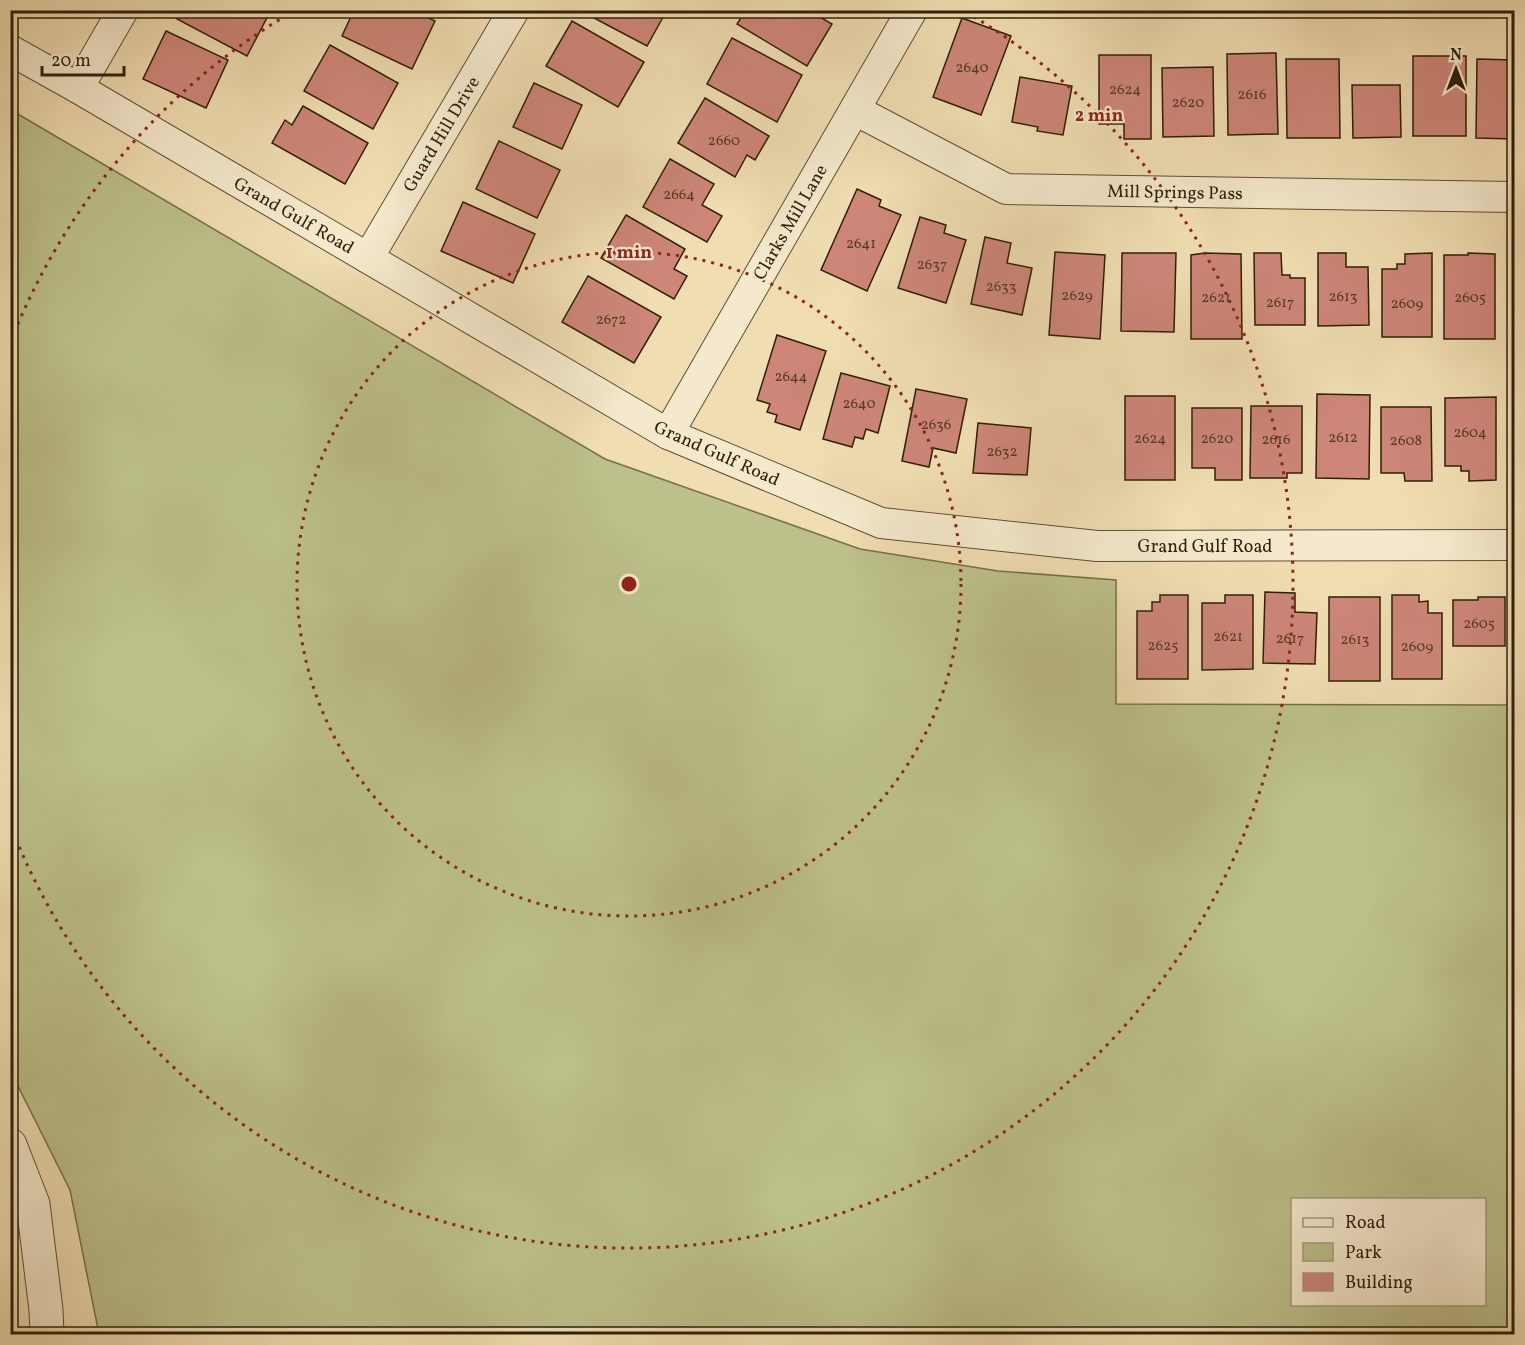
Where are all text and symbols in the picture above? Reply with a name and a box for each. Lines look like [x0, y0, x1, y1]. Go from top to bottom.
scale bar [42, 39, 124, 77]
north arrow [1426, 39, 1486, 99]
text: N [1450, 45, 1462, 67]
text: 20 m [51, 49, 91, 74]
house number: 2640 [956, 58, 988, 79]
street label: Guard Hill Drive [398, 72, 487, 197]
house number: 2624 [1109, 80, 1141, 101]
house number: 2616 [1237, 85, 1267, 106]
house number: 2620 [1172, 93, 1204, 114]
text: 2 min [1075, 104, 1123, 129]
house number: 2660 [708, 131, 740, 152]
street label: Clarks Mill Lane [748, 160, 835, 285]
street label: Grand Gulf Road [229, 172, 358, 261]
street label: Mill Springs Pass [1107, 180, 1243, 207]
house number: 2664 [663, 185, 695, 206]
house number: 2641 [846, 234, 876, 255]
text: 1 min [606, 241, 652, 266]
house number: 2637 [917, 255, 947, 276]
house number: 2633 [986, 277, 1016, 298]
house number: 2629 [1061, 286, 1093, 307]
house number: 2613 [1328, 287, 1358, 308]
house number: 2621 [1201, 288, 1231, 309]
house number: 2605 [1454, 288, 1486, 309]
house number: 2617 [1266, 293, 1294, 314]
house number: 2609 [1391, 294, 1424, 315]
house number: 2672 [596, 310, 626, 331]
house number: 2644 [774, 367, 808, 388]
house number: 2640 [843, 394, 875, 415]
street label: Grand Gulf Road [650, 415, 783, 493]
house number: 2636 [921, 415, 951, 436]
house number: 2604 [1453, 423, 1487, 444]
house number: 2612 [1328, 428, 1358, 449]
house number: 2624 [1134, 429, 1166, 450]
house number: 2620 [1201, 429, 1233, 450]
house number: 2616 [1261, 430, 1291, 451]
house number: 2608 [1390, 431, 1422, 452]
house number: 2632 [986, 442, 1018, 463]
street label: Grand Gulf Road [1137, 535, 1273, 560]
centre of rings [619, 574, 639, 594]
house number: 2605 [1463, 614, 1495, 635]
house number: 2621 [1213, 627, 1243, 648]
house number: 2617 [1276, 629, 1304, 650]
house number: 2613 [1340, 630, 1370, 651]
house number: 2625 [1148, 636, 1178, 657]
house number: 2609 [1401, 637, 1434, 658]
legend [1291, 1198, 1486, 1306]
text: Road [1345, 1211, 1386, 1236]
text: Park [1345, 1241, 1382, 1266]
text: Building [1345, 1271, 1413, 1296]

